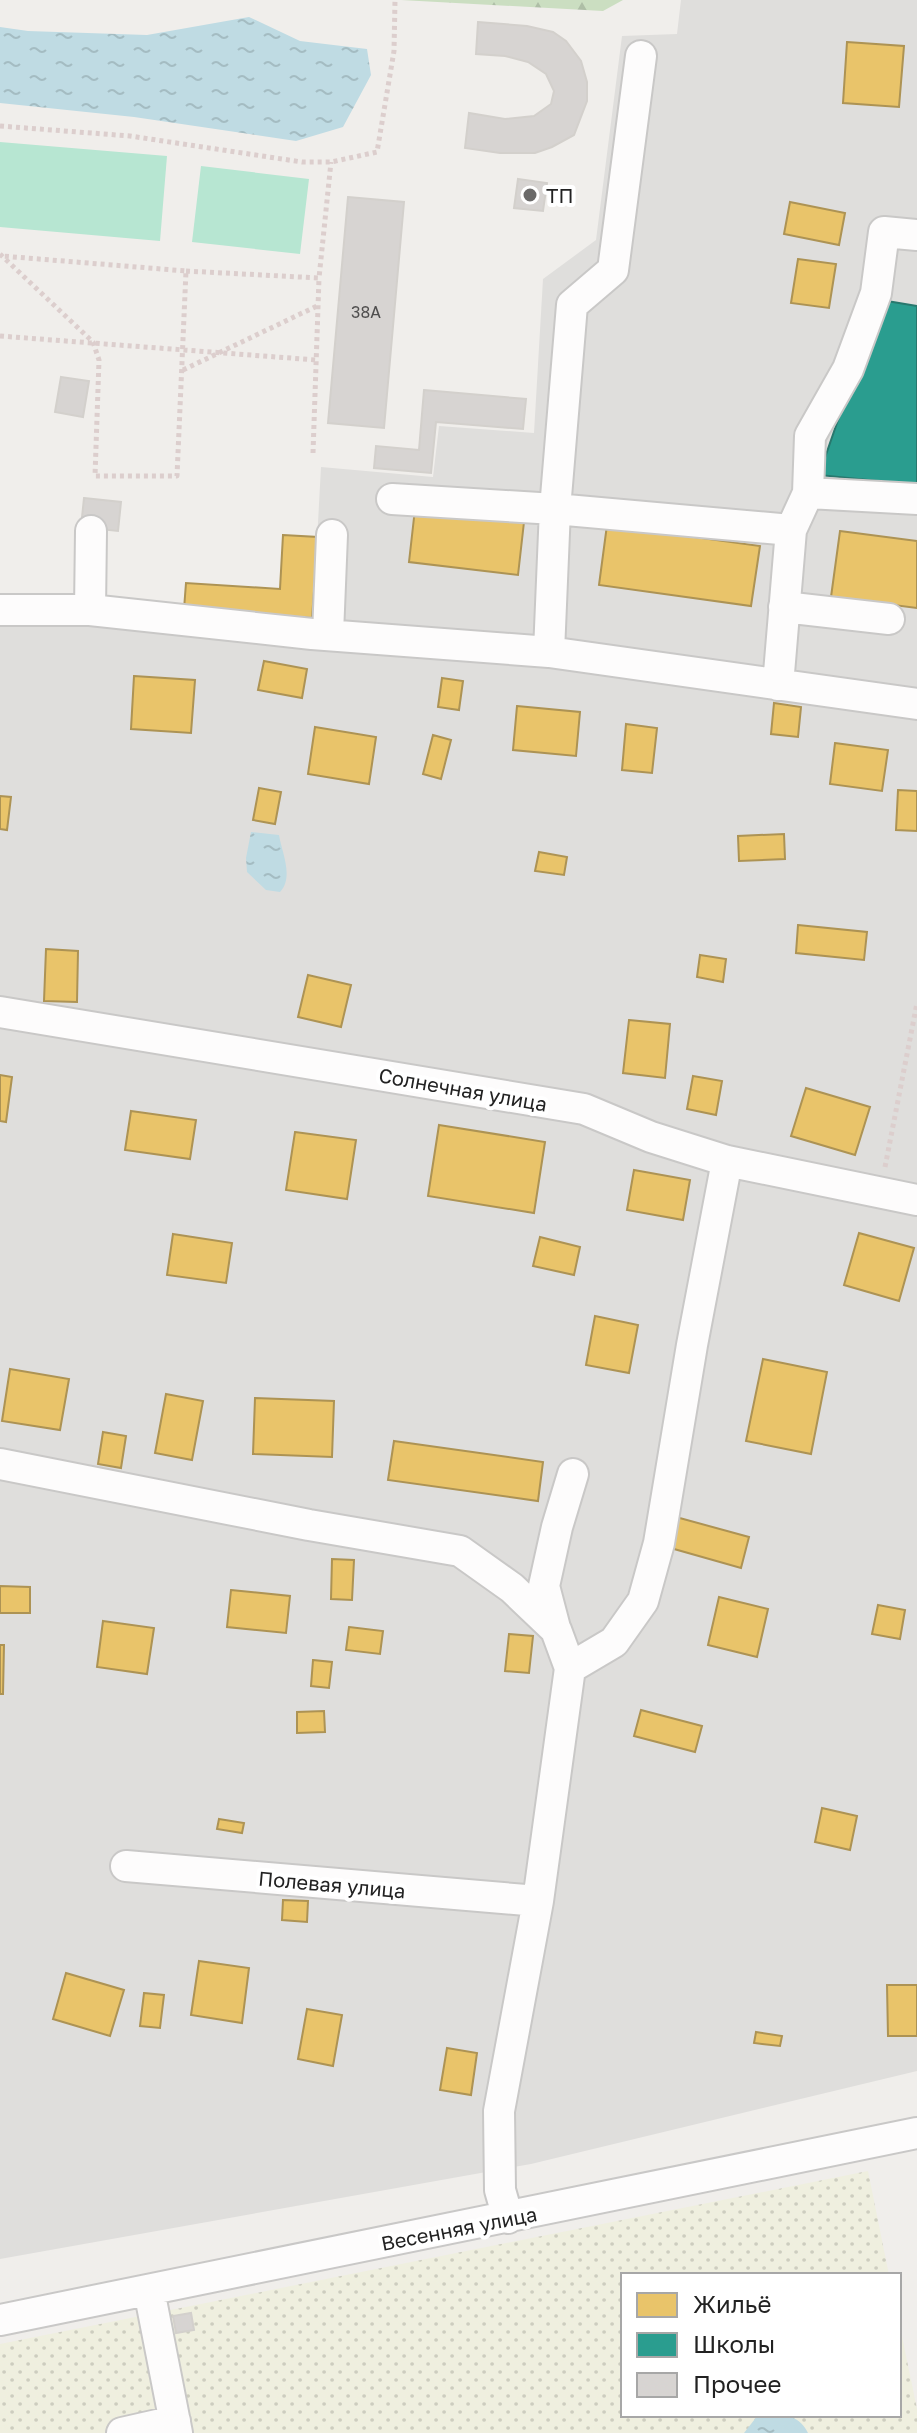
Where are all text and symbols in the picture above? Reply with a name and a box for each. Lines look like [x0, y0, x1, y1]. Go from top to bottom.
place label: ТП [546, 183, 573, 207]
marker: ТП [521, 186, 539, 204]
house number: 38А [351, 302, 381, 322]
street label: Солнечная улица [377, 1062, 549, 1116]
street label: Полевая улица [257, 1866, 407, 1902]
street label: Весенняя улица [379, 2201, 539, 2255]
legend [621, 2273, 901, 2417]
text: Жильё [693, 2289, 771, 2318]
text: Школы [693, 2329, 775, 2358]
text: Прочее [693, 2369, 781, 2398]

